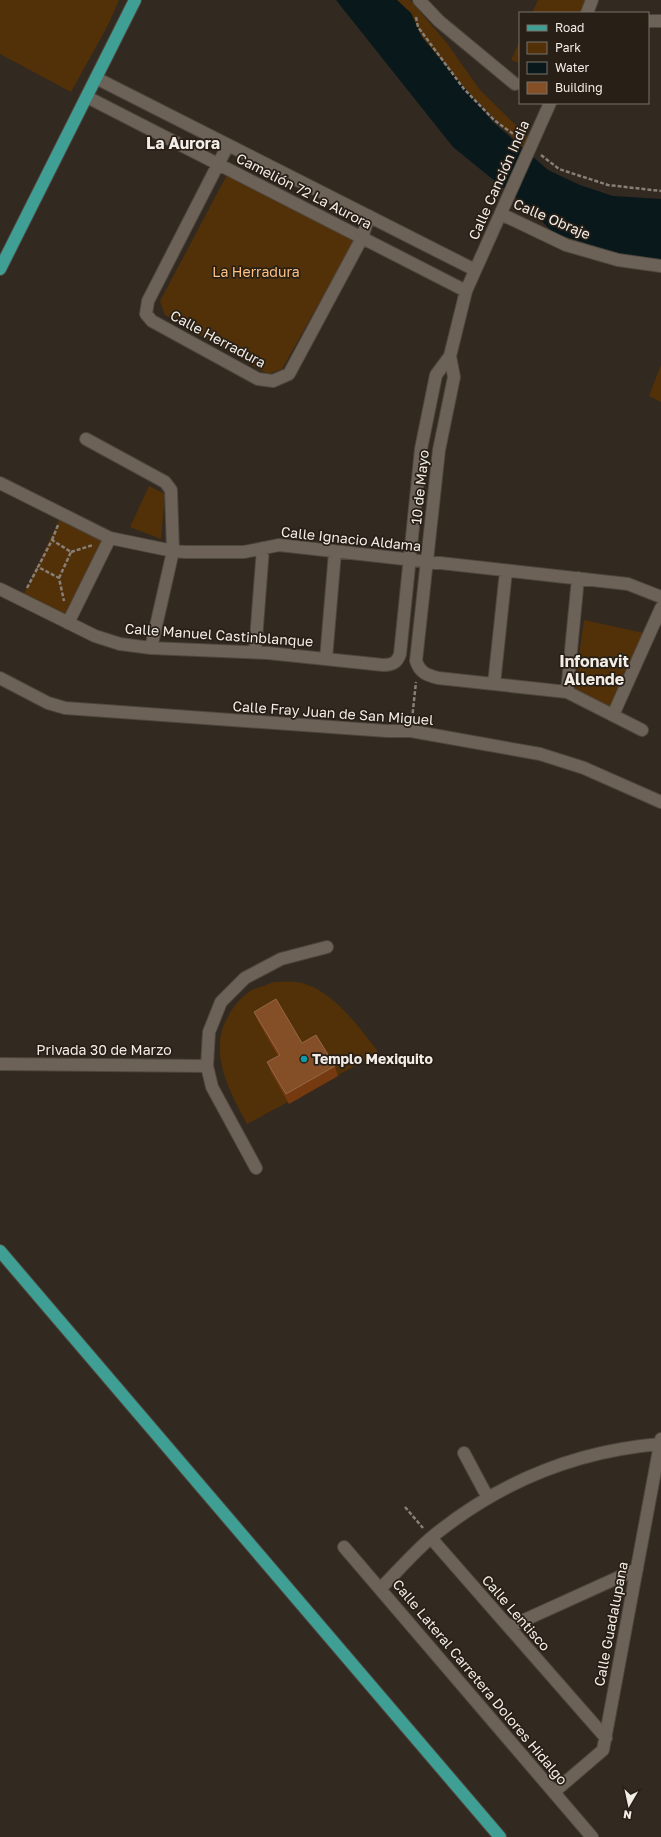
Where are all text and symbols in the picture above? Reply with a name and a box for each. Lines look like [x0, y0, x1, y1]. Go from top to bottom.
legend [519, 12, 649, 104]
text: Road [555, 20, 584, 35]
text: Park [555, 40, 581, 55]
text: Water [555, 60, 589, 75]
text: Building [555, 80, 603, 95]
street label: Calle Canción India [465, 117, 533, 242]
district label: La Aurora [146, 133, 220, 153]
street label: Camelión 72 La Aurora [234, 149, 375, 232]
street label: Calle Obraje [511, 195, 593, 242]
park label: La Herradura [212, 263, 300, 280]
street label: Calle Herradura [168, 306, 269, 371]
street label: 10 de Mayo [407, 449, 432, 525]
street label: Calle Ignacio Aldama [280, 523, 422, 554]
street label: Calle Manuel Castinblanque [124, 619, 314, 650]
district label: Infonavit Allende [559, 651, 629, 689]
street label: Calle Fray Juan de San Miguel [232, 697, 434, 728]
street label: Privada 30 de Marzo [36, 1041, 172, 1058]
place label: Templo Mexiquito [312, 1050, 433, 1067]
marker: Templo Mexiquito [299, 1054, 309, 1064]
street label: Calle Guadalupana [590, 1560, 631, 1688]
street label: Calle Lentisco [479, 1571, 554, 1654]
street label: Calle Lateral Carretera Dolores Hidalgo [389, 1575, 571, 1788]
north arrow [609, 1785, 649, 1825]
text: N [622, 1808, 633, 1822]

